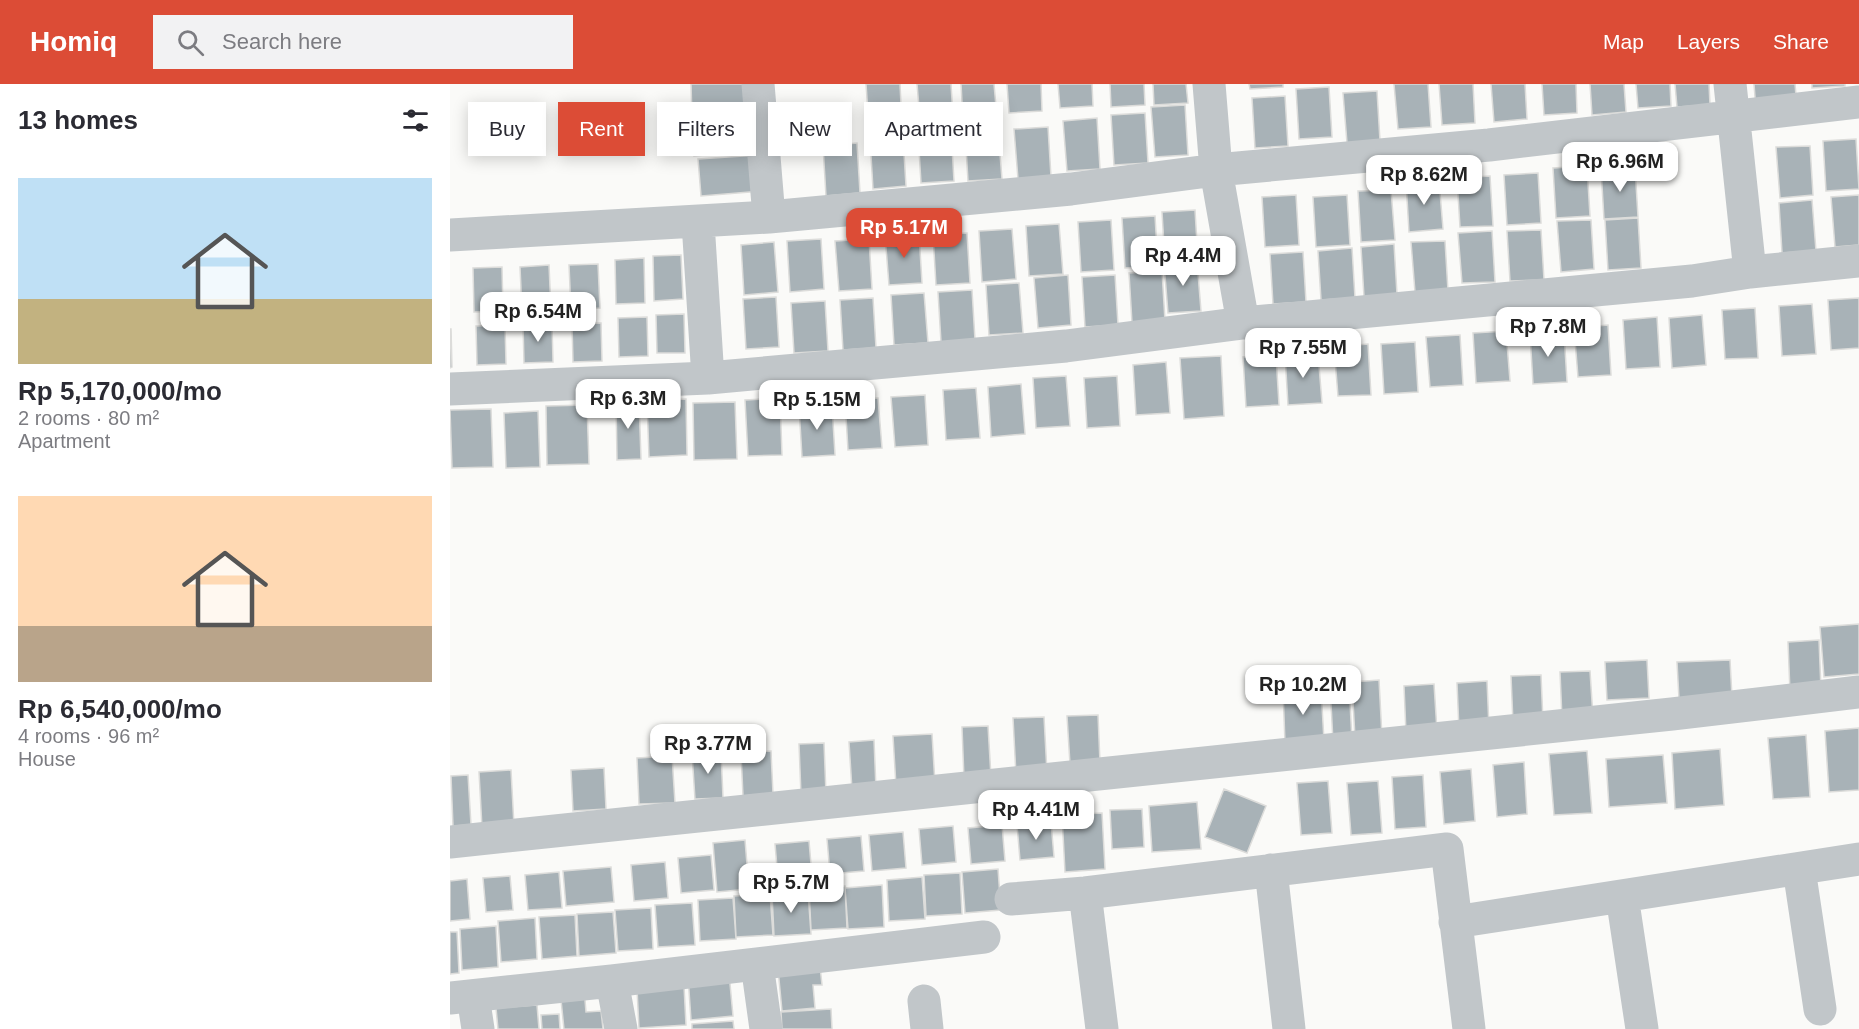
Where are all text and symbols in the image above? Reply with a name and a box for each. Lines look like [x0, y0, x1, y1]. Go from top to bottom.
search box [153, 15, 573, 69]
text: Homiq [30, 26, 117, 57]
icon: search [174, 26, 207, 59]
text: Search here [222, 29, 342, 54]
text: Map [1603, 30, 1644, 53]
text: Layers [1677, 30, 1740, 53]
text: Share [1773, 30, 1829, 53]
chip: Buy [468, 102, 546, 156]
chip: Rent [558, 102, 645, 156]
chip: Filters [657, 102, 756, 156]
chip: New [768, 102, 852, 156]
chip: Apartment [864, 102, 1003, 156]
icon: filters [399, 104, 432, 137]
text: 13 homes [18, 105, 138, 135]
pin: Rp 6.96M [1558, 142, 1682, 193]
text: Rp 6.96M [1576, 150, 1664, 172]
pin: Rp 8.62M [1362, 155, 1486, 206]
text: Rp 8.62M [1380, 163, 1468, 185]
pin: Rp 5.17M [842, 208, 966, 259]
text: Rp 5.17M [860, 216, 948, 238]
icon: home [171, 217, 279, 325]
pin: Rp 4.4M [1128, 236, 1238, 287]
text: Rp 4.4M [1145, 244, 1221, 266]
pin: Rp 6.54M [476, 292, 600, 343]
text: Rp 6.54M [494, 300, 582, 322]
pin: Rp 7.8M [1493, 307, 1603, 358]
text: Rp 7.8M [1510, 315, 1586, 337]
pin: Rp 7.55M [1241, 328, 1365, 379]
text: Rp 7.55M [1259, 336, 1347, 358]
text: Rp 5,170,000/mo [18, 376, 222, 406]
pin: Rp 6.3M [573, 379, 683, 430]
pin: Rp 5.15M [755, 380, 879, 431]
text: Rp 6.3M [590, 387, 666, 409]
text: Rp 5.15M [773, 388, 861, 410]
text: 2 rooms · 80 m² [18, 407, 159, 429]
text: Apartment [18, 430, 110, 452]
icon: home [171, 535, 279, 643]
pin: Rp 10.2M [1241, 665, 1365, 716]
text: Rp 10.2M [1259, 673, 1347, 695]
text: Rp 6,540,000/mo [18, 694, 222, 724]
pin: Rp 3.77M [646, 724, 770, 775]
text: 4 rooms · 96 m² [18, 725, 159, 747]
text: Rp 3.77M [664, 732, 752, 754]
text: House [18, 748, 76, 770]
pin: Rp 4.41M [974, 790, 1098, 841]
text: Rp 4.41M [992, 798, 1080, 820]
pin: Rp 5.7M [736, 863, 846, 914]
text: Rp 5.7M [753, 871, 829, 893]

